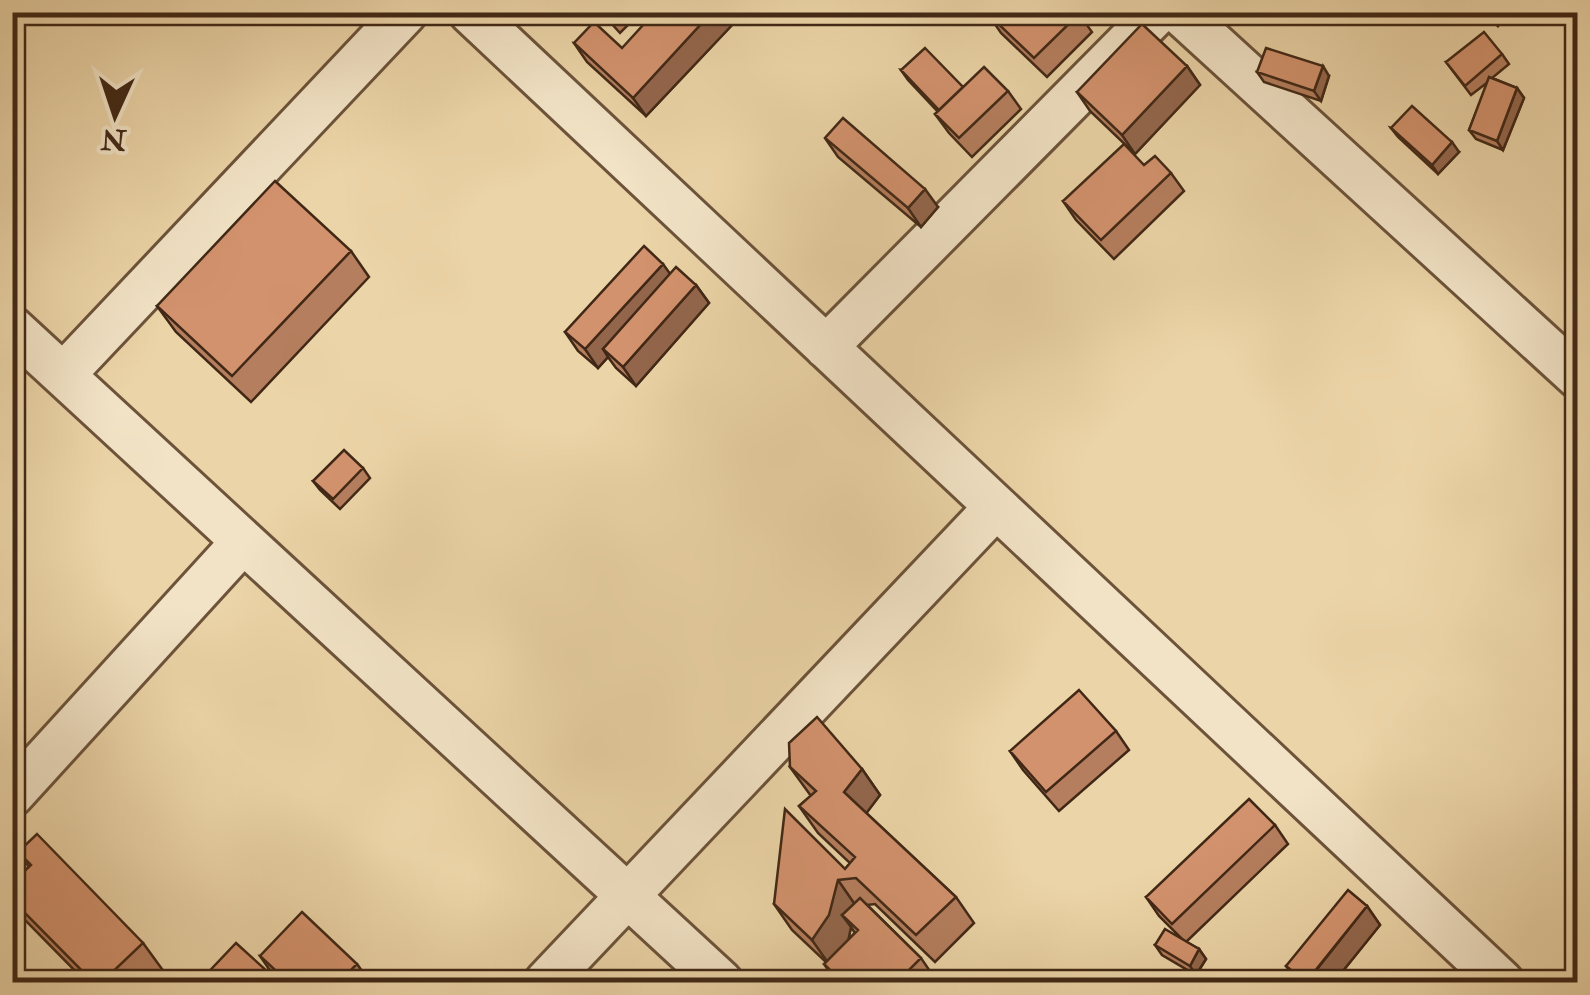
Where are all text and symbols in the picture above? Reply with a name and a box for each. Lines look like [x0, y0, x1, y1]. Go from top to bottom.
north arrow [65, 65, 165, 165]
text: N [99, 120, 128, 157]

